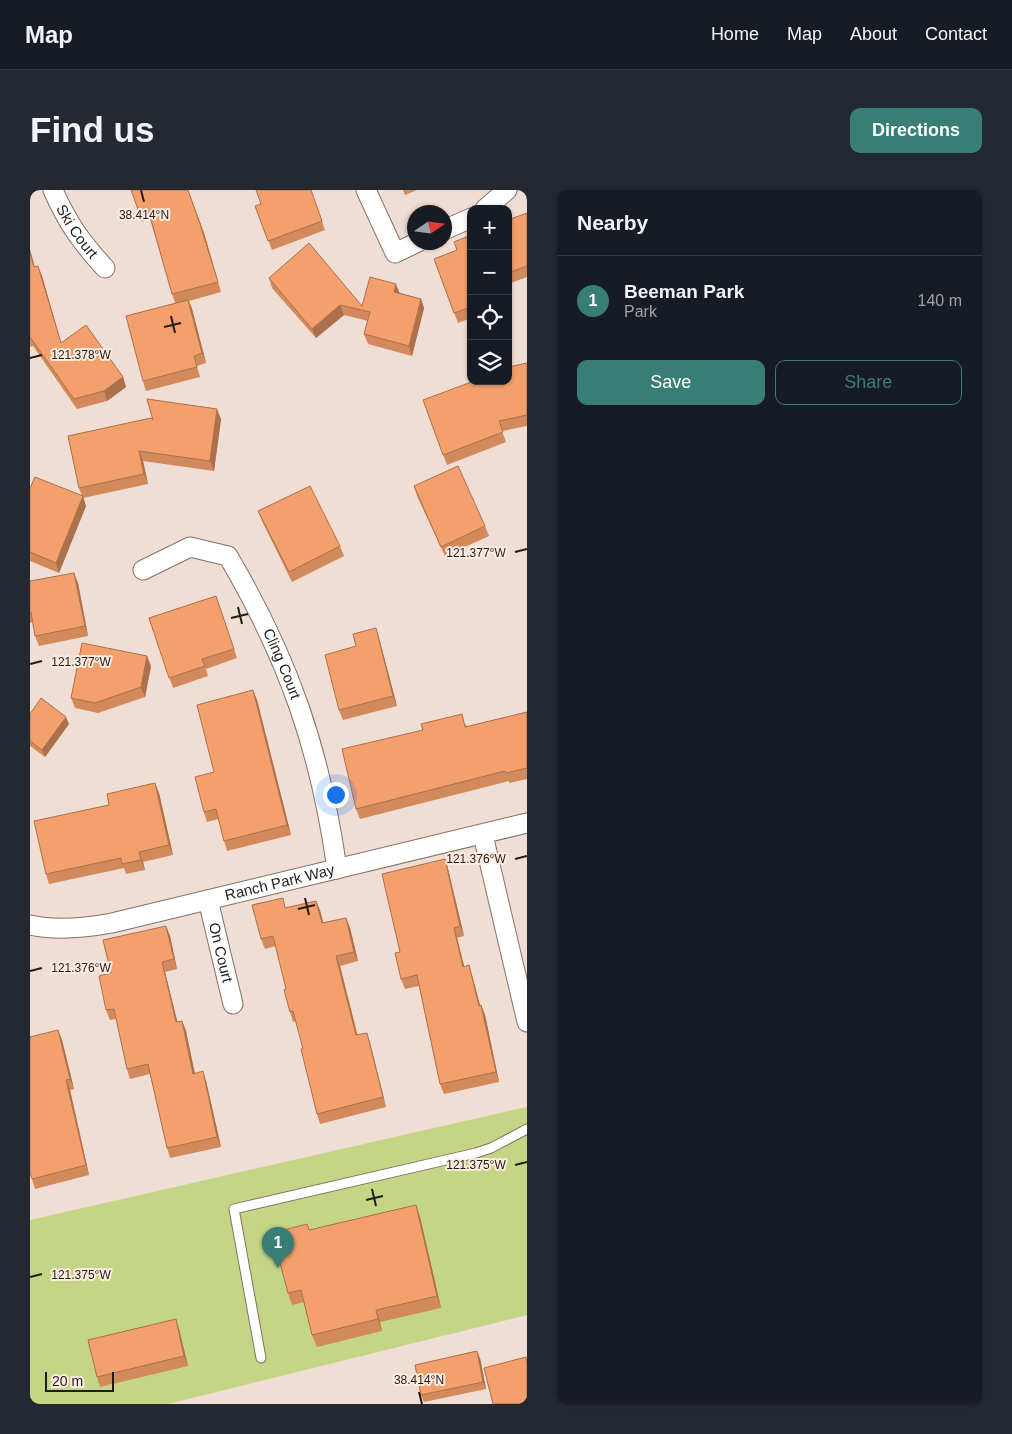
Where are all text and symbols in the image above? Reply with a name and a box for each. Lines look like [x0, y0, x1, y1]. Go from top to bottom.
text: Map [25, 21, 73, 48]
text: Home [711, 24, 759, 44]
text: Map [787, 24, 822, 44]
text: About [850, 24, 897, 44]
text: Contact [925, 24, 987, 44]
button: Directions [850, 108, 982, 153]
text: Find us [30, 110, 154, 149]
street label: Ski Court [53, 201, 102, 262]
north arrow [407, 205, 452, 250]
map controls [467, 205, 512, 385]
button: + [467, 205, 512, 250]
text: 38.414°N [119, 208, 169, 222]
text: Nearby [577, 211, 648, 234]
button: − [467, 250, 512, 295]
text: Beeman Park [624, 281, 744, 302]
text: 1 [589, 292, 597, 309]
text: 140 m [918, 292, 962, 309]
button: locate [467, 295, 512, 340]
text: Park [624, 303, 657, 320]
button: layers [467, 340, 512, 385]
text: 121.378°W [51, 348, 111, 362]
button: Save [577, 360, 765, 405]
button: Share [775, 360, 962, 405]
text: 121.377°W [446, 546, 506, 560]
street label: Cling Court [260, 625, 305, 702]
text: 121.377°W [51, 655, 111, 669]
your location [323, 782, 349, 808]
text: 121.376°W [446, 852, 506, 866]
street label: Ranch Park Way [223, 861, 336, 904]
street label: On Court [206, 921, 237, 985]
text: 121.376°W [51, 961, 111, 975]
text: 121.375°W [446, 1158, 506, 1172]
pin: 1 [262, 1227, 294, 1268]
text: 121.375°W [51, 1268, 111, 1282]
scale bar [45, 1369, 114, 1392]
text: 20 m [52, 1373, 83, 1389]
text: 38.414°N [394, 1373, 444, 1387]

